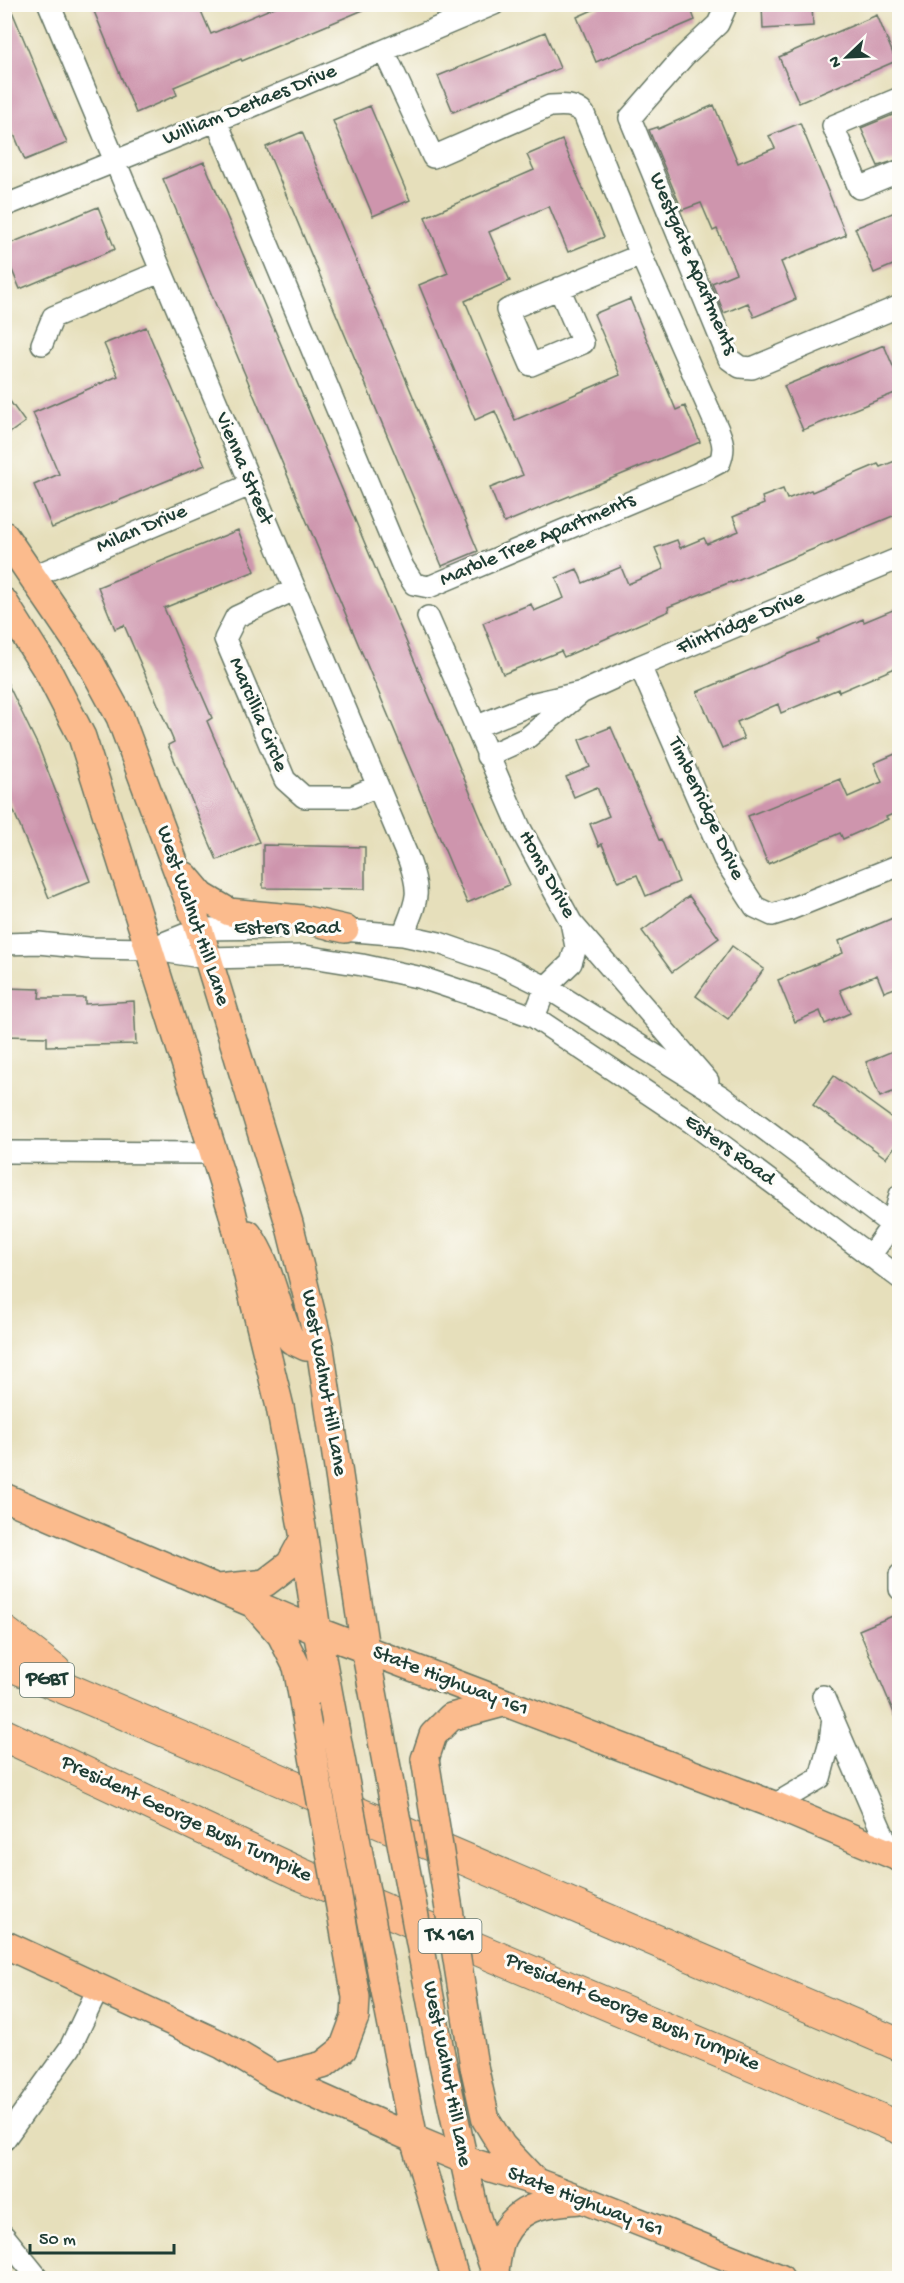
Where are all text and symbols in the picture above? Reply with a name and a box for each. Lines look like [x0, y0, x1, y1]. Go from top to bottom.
north arrow [817, 27, 877, 87]
text: N [825, 52, 847, 70]
street label: William DeHaes Drive [159, 59, 342, 152]
street label: Westgate Apartments [642, 169, 742, 360]
street label: Vienna Street [208, 408, 279, 531]
street label: Marble Tree Apartments [437, 488, 641, 593]
street label: Milan Drive [93, 499, 192, 560]
street label: Flintridge Drive [672, 585, 810, 663]
street label: Marcillia Circle [222, 654, 293, 777]
street label: Timberridge Drive [661, 733, 750, 885]
street label: West Walnut Hill Lane [150, 823, 235, 1010]
street label: Homs Drive [512, 827, 581, 924]
street label: Esters Road [234, 917, 342, 942]
street label: Esters Road [679, 1110, 781, 1193]
street label: West Walnut Hill Lane [294, 1288, 352, 1479]
street label: State Highway 161 [369, 1641, 531, 1723]
road number: PGBT [20, 1663, 74, 1697]
street label: President George Bush Turnpike [56, 1750, 316, 1890]
road number: TX 161 [418, 1919, 482, 1953]
street label: President George Bush Turnpike [500, 1948, 764, 2078]
street label: West Walnut Hill Lane [416, 1979, 476, 2170]
street label: State Highway 161 [504, 2162, 666, 2244]
scale bar [30, 2217, 174, 2255]
text: 50 m [39, 2230, 76, 2251]

